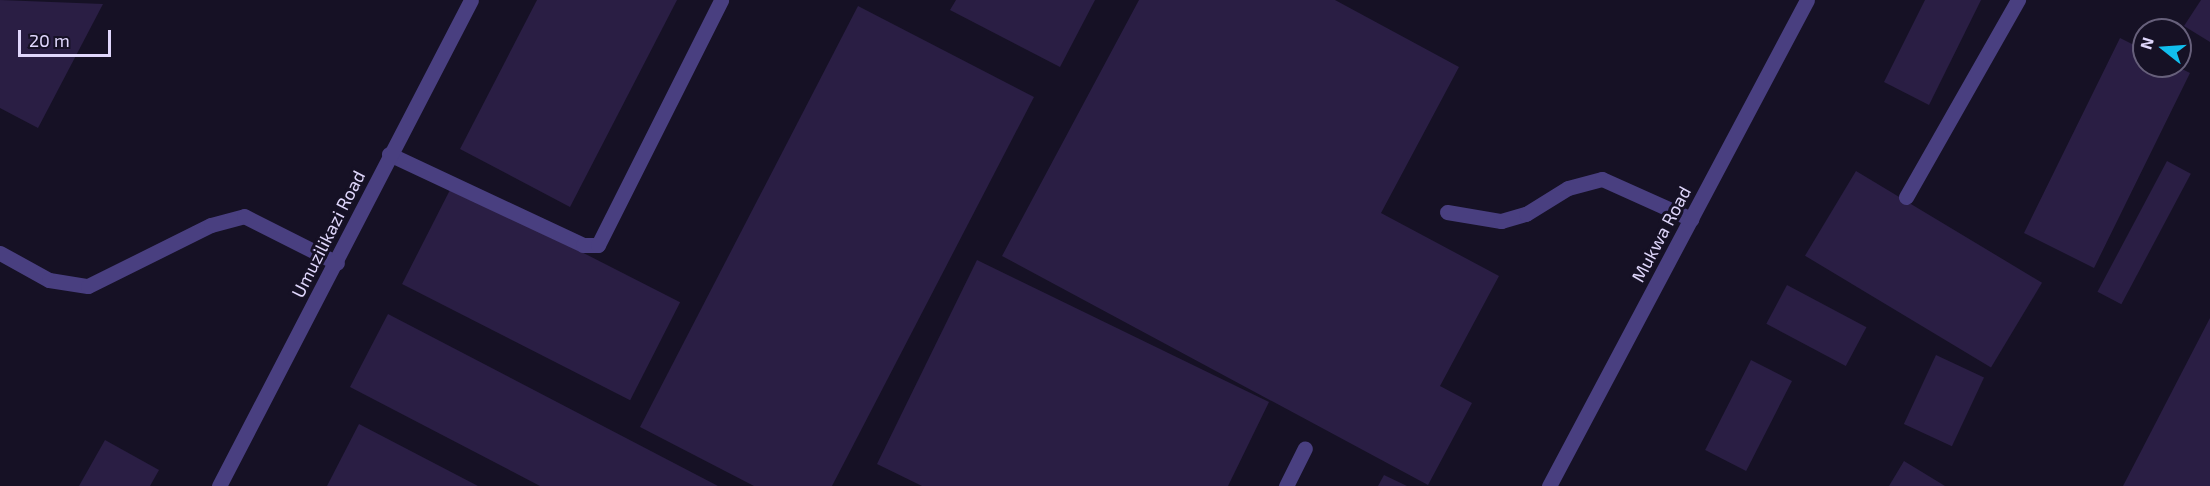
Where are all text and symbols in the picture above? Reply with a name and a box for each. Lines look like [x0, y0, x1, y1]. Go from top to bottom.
scale bar [21, 18, 114, 56]
north arrow [2132, 18, 2192, 78]
text: 20 m [29, 29, 70, 51]
text: N [2135, 35, 2157, 51]
street label: Umuzilikazi Road [287, 167, 369, 301]
street label: Mukwa Road [1627, 182, 1695, 286]

